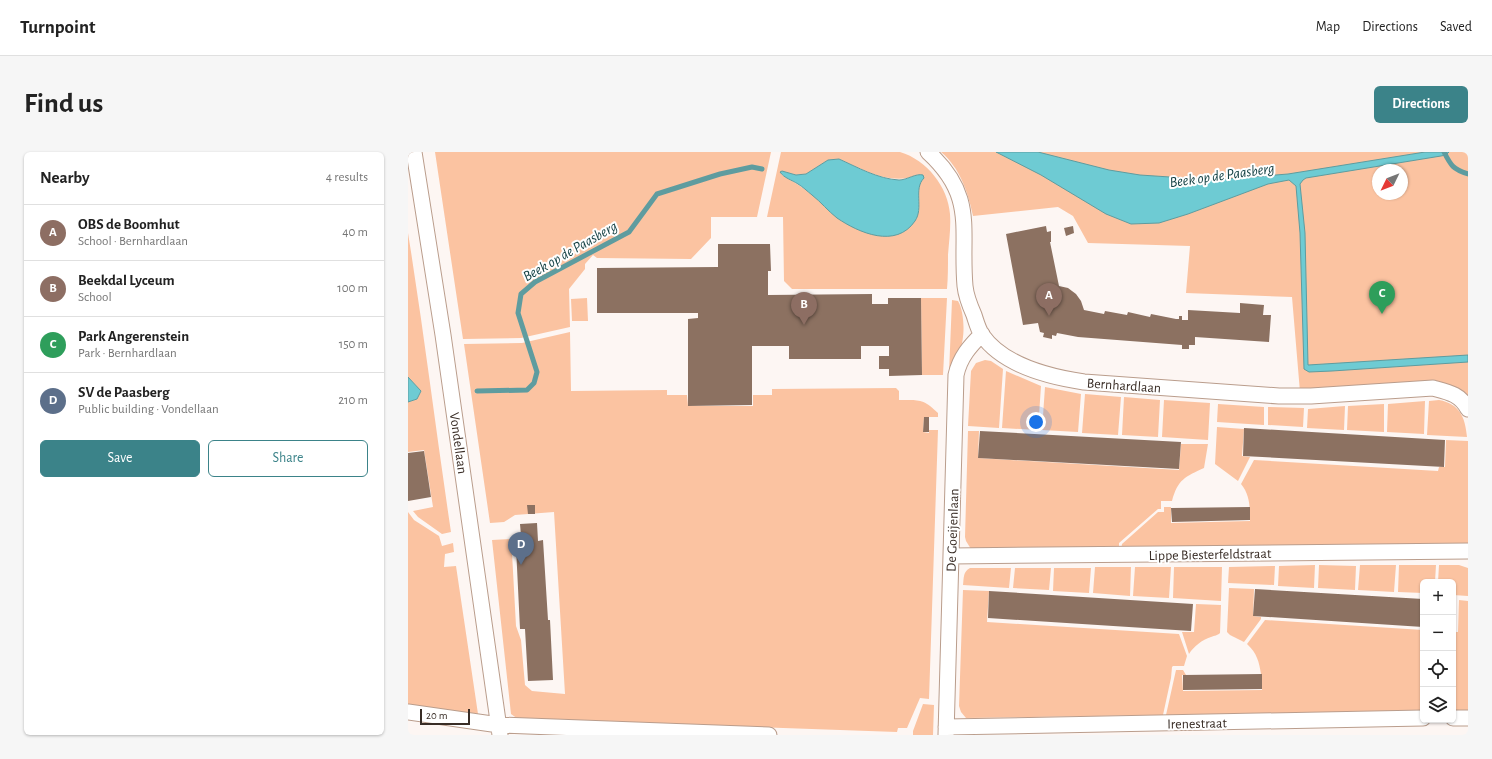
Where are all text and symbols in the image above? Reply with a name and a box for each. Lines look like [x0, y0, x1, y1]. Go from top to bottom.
text: Turnpoint [20, 18, 95, 37]
text: Map [1316, 20, 1340, 34]
text: Directions [1362, 20, 1418, 34]
text: Saved [1440, 20, 1472, 34]
button: Directions [1374, 86, 1468, 123]
text: Find us [24, 90, 103, 118]
water label: Beek op de Paasberg [1169, 161, 1276, 190]
north arrow [1372, 164, 1408, 200]
text: Nearby [40, 169, 90, 186]
text: 4 results [326, 171, 368, 184]
text: OBS de Boomhut [78, 217, 180, 232]
water label: Beek op de Paasberg [521, 218, 620, 284]
text: A [49, 226, 57, 239]
text: 40 m [342, 226, 368, 239]
text: School · Bernhardlaan [78, 235, 188, 248]
text: Beekdal Lyceum [78, 273, 175, 288]
pin: C [1369, 281, 1395, 314]
text: B [49, 282, 57, 295]
text: 100 m [337, 282, 368, 295]
pin: A [1036, 283, 1062, 316]
text: School [78, 291, 112, 304]
pin: B [791, 292, 817, 325]
text: Park Angerenstein [78, 329, 189, 344]
text: C [50, 338, 56, 351]
text: 150 m [339, 338, 368, 351]
text: Park · Bernhardlaan [78, 347, 177, 360]
street label: Bernhardlaan [1086, 376, 1162, 396]
text: SV de Paasberg [78, 385, 170, 400]
text: D [49, 394, 57, 407]
text: 210 m [338, 394, 368, 407]
text: Public building · Vondellaan [78, 403, 219, 416]
street label: Vondellaan [447, 412, 469, 475]
your location [1026, 412, 1046, 432]
button: Save [40, 440, 200, 477]
button: Share [208, 440, 368, 477]
street label: De Goeijenlaan [945, 488, 961, 572]
pin: D [508, 532, 534, 565]
street label: Lippe Biesterfeldstraat [1149, 547, 1272, 563]
map controls [1420, 579, 1456, 723]
button: + [1420, 579, 1456, 615]
button: − [1420, 615, 1456, 651]
button: locate [1420, 651, 1456, 687]
button: layers [1420, 687, 1456, 723]
scale bar [420, 707, 470, 726]
text: 20 m [426, 710, 447, 721]
street label: Irenestraat [1167, 716, 1228, 732]

